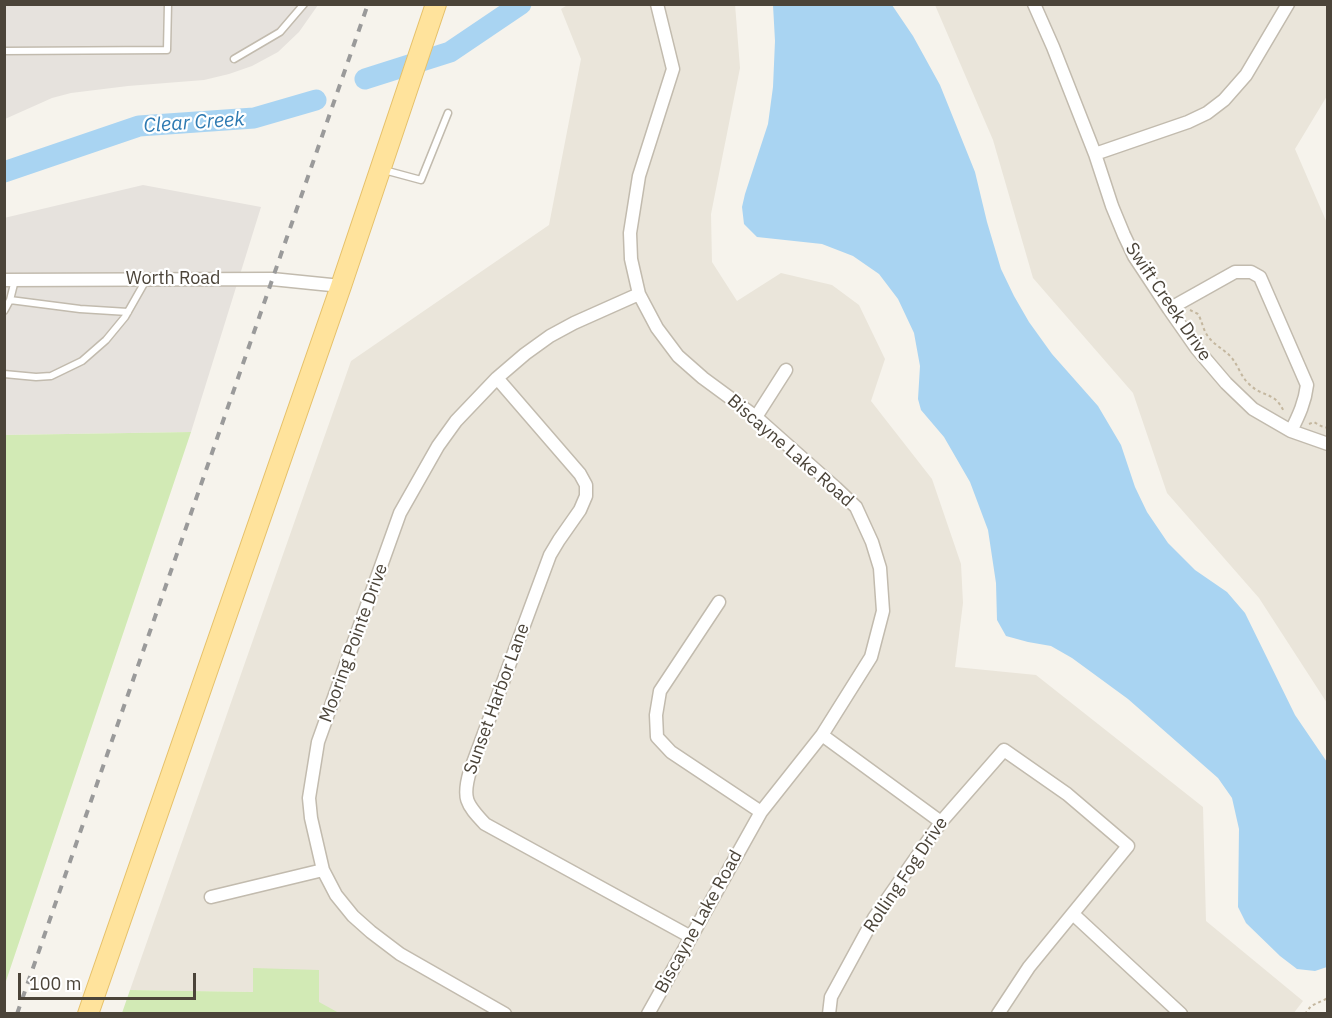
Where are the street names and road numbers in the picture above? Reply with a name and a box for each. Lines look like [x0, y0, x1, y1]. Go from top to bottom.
street label: Swift Creek Drive [1120, 239, 1216, 365]
street label: Worth Road [126, 268, 220, 290]
street label: Biscayne Lake Road [722, 390, 858, 512]
street label: Mooring Pointe Drive [315, 561, 393, 725]
street label: Sunset Harbor Lane [460, 621, 534, 777]
street label: Rolling Fog Drive [859, 813, 953, 937]
street label: Biscayne Lake Road [651, 847, 747, 997]

